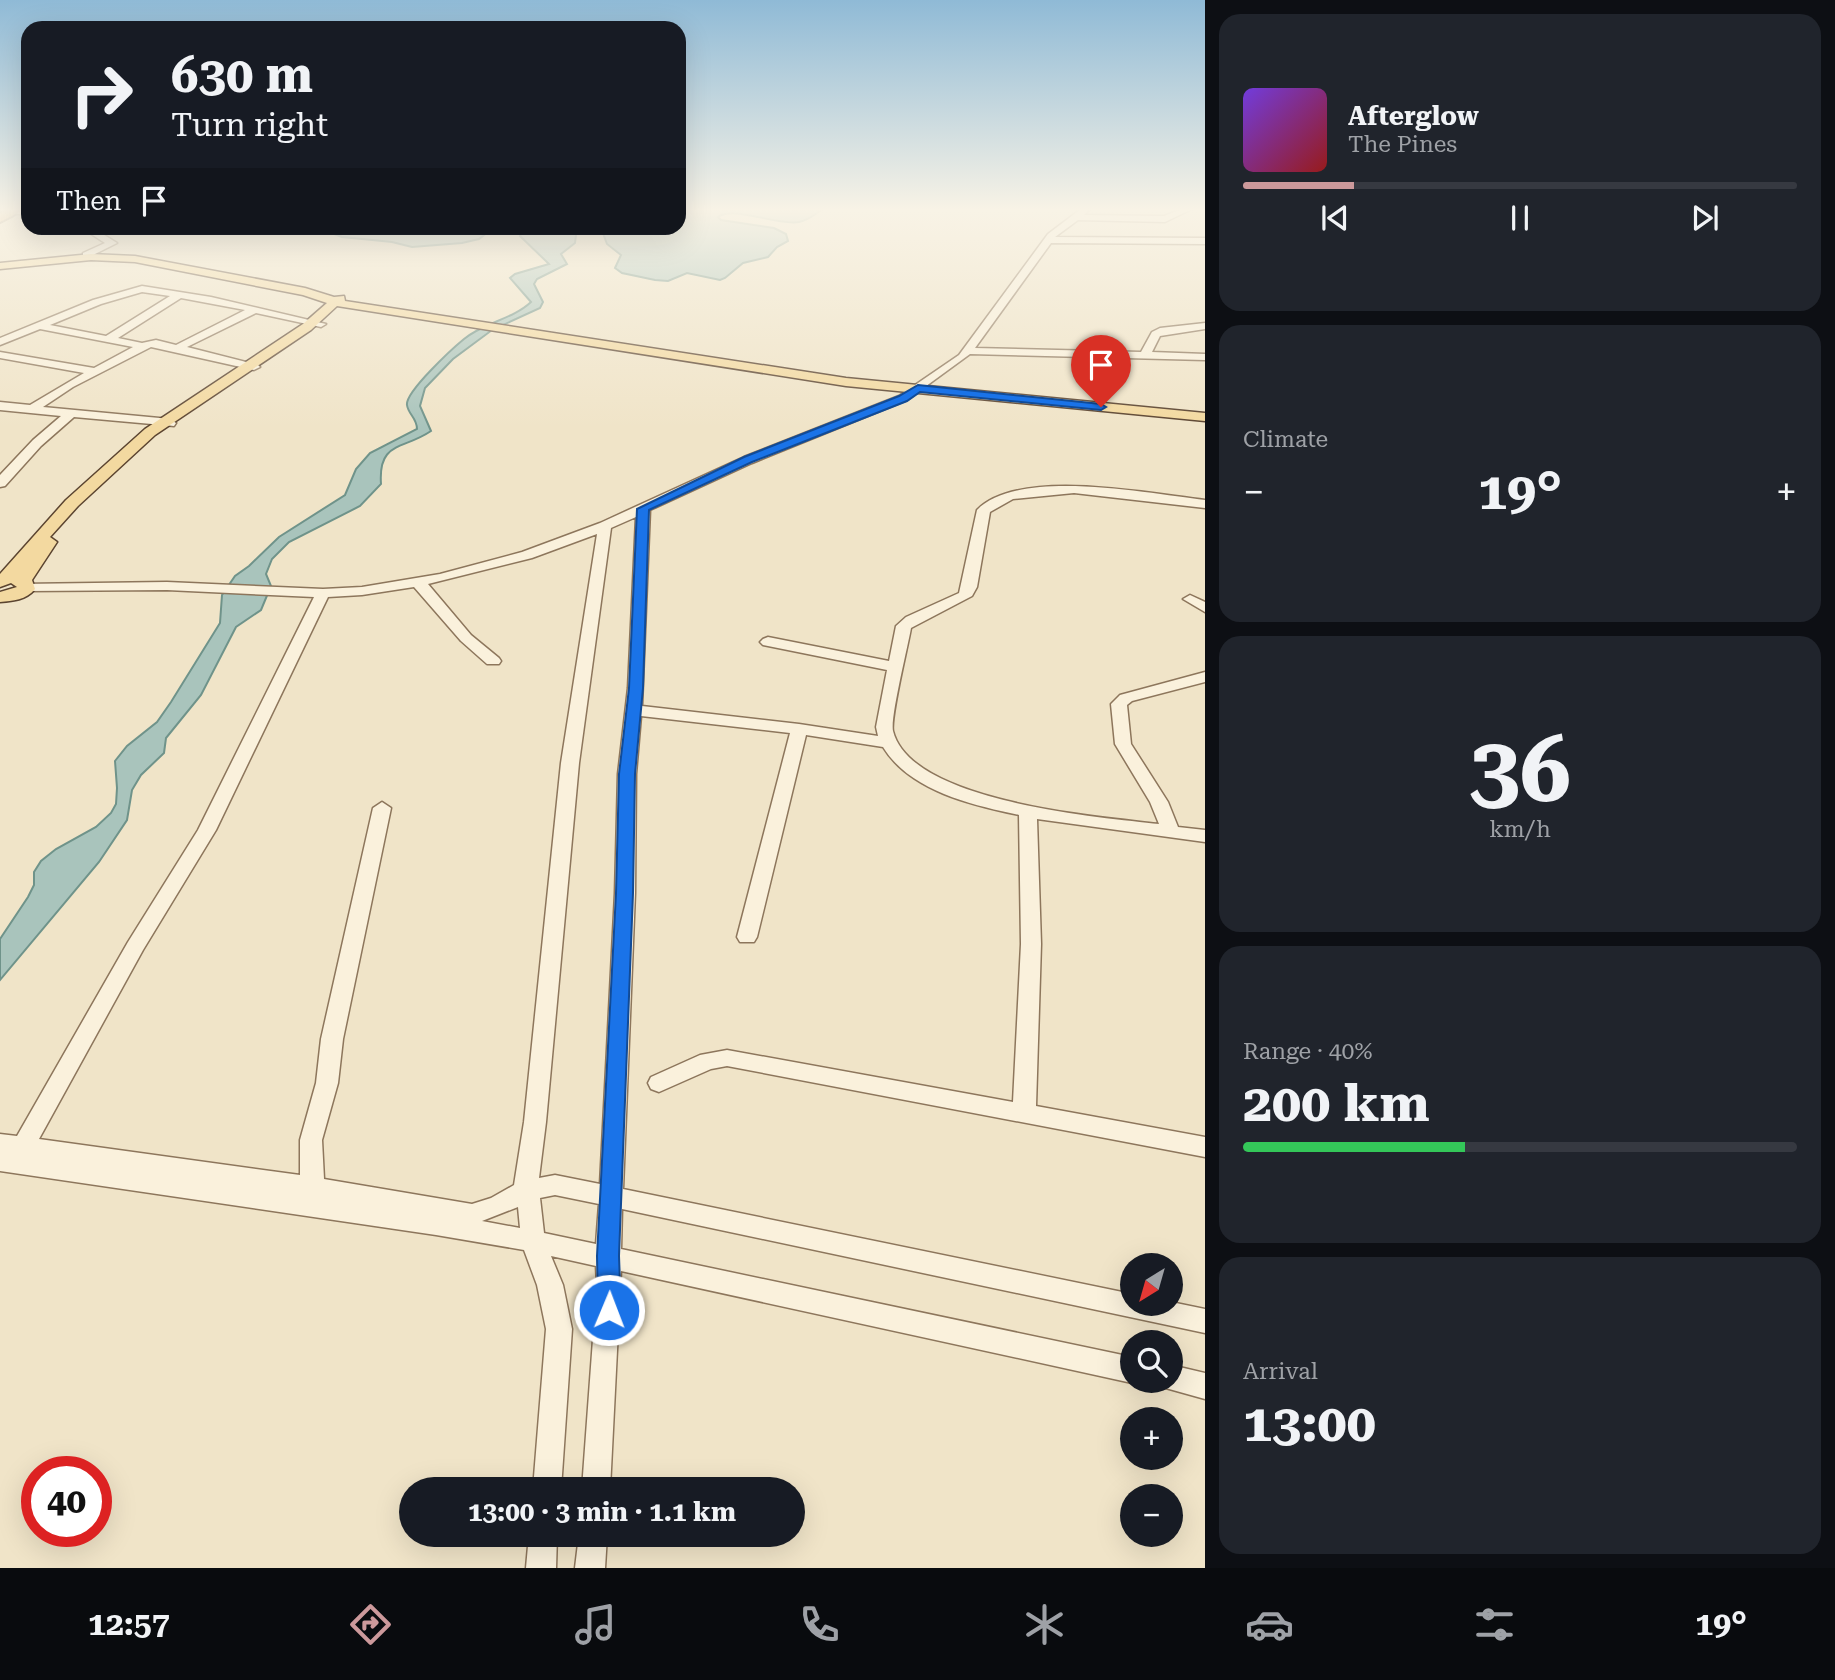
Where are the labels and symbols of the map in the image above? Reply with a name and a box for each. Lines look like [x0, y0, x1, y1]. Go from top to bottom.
pin [1071, 335, 1131, 407]
north arrow [1120, 1253, 1183, 1316]
position arrow [572, 1273, 646, 1347]
speed limit sign: 40 [21, 1456, 112, 1547]

